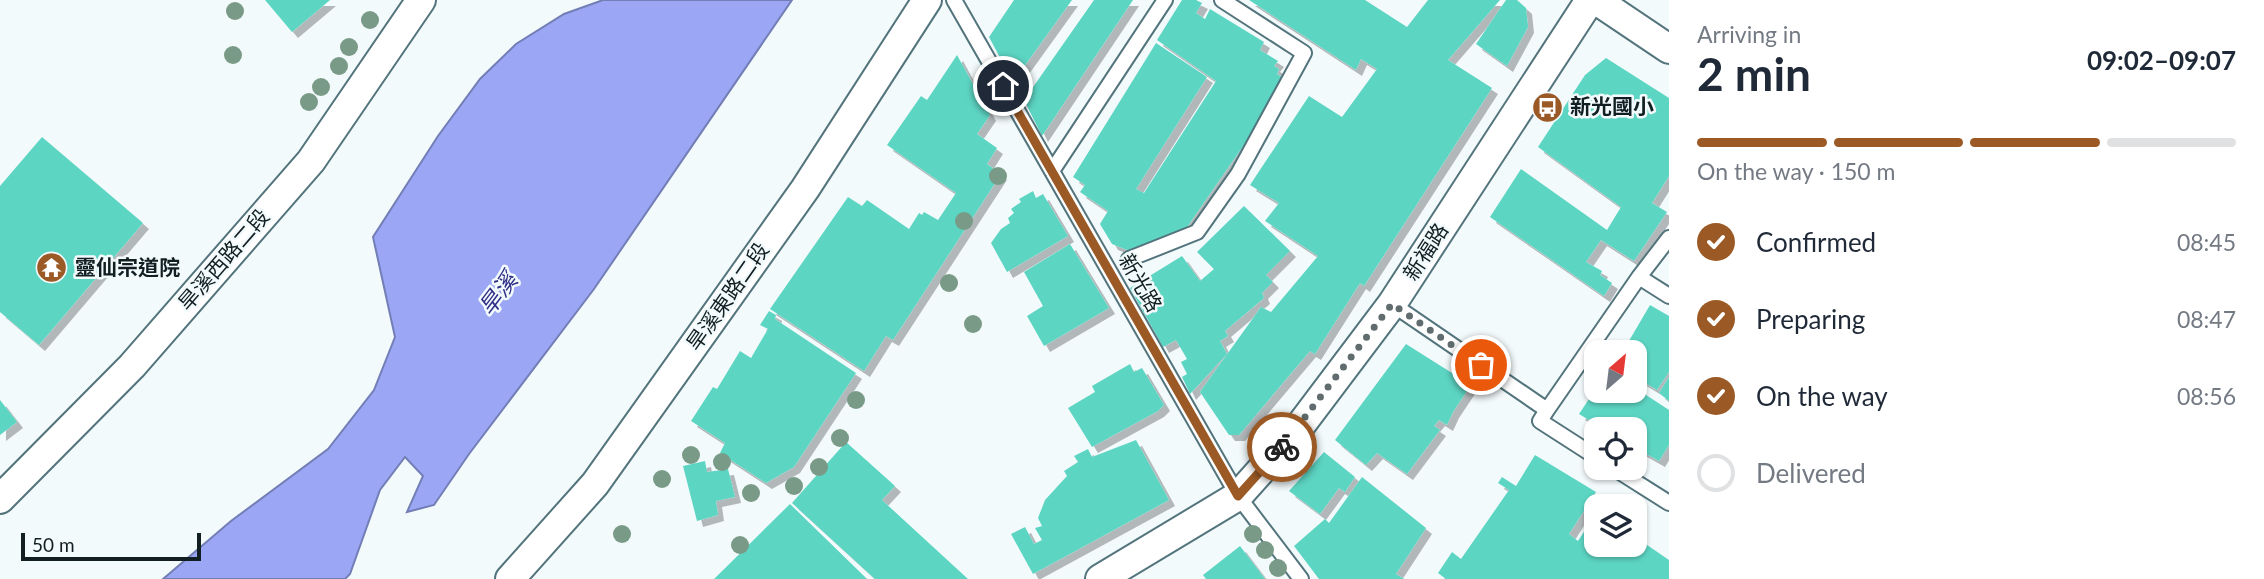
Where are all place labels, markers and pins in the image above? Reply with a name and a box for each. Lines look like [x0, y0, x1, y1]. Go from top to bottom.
pin [973, 56, 1033, 116]
bus stop icon: 新光國小 [1530, 90, 1564, 124]
place label: 新光國小 [1570, 93, 1654, 118]
temple icon: 靈仙宗道院 [35, 251, 69, 285]
place label: 靈仙宗道院 [75, 254, 180, 279]
pin [1451, 335, 1511, 395]

